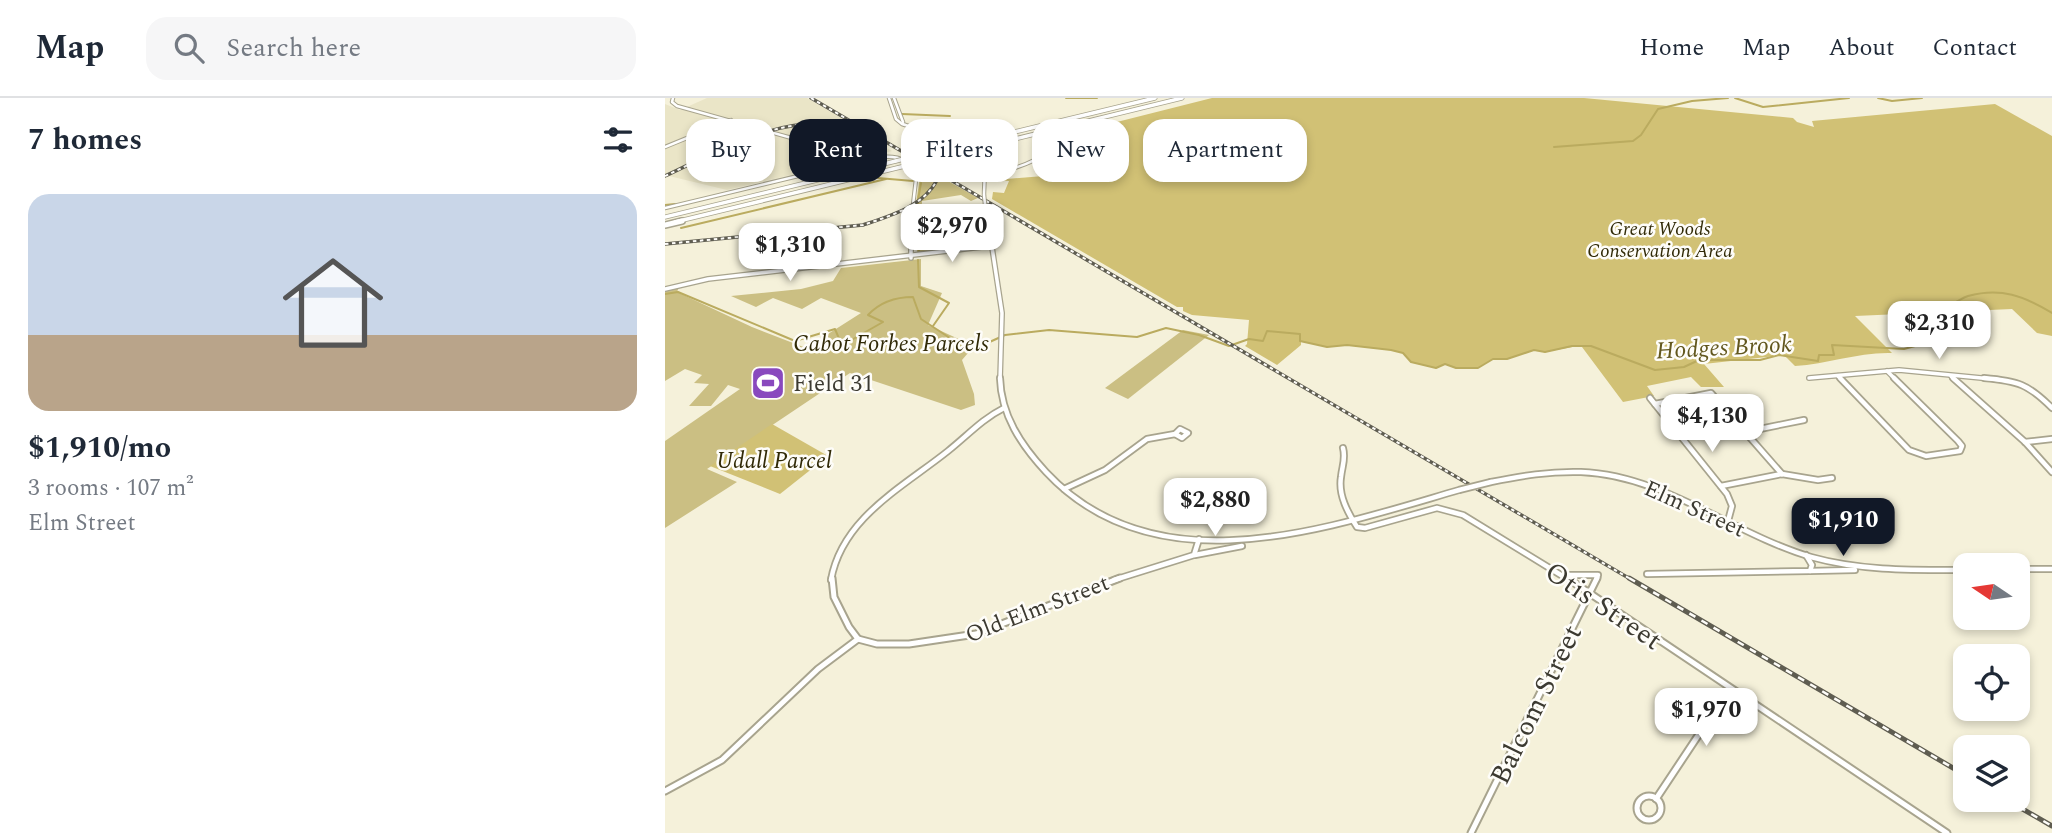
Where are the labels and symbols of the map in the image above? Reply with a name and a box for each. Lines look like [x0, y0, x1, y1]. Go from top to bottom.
pin: $2,970 [895, 204, 1009, 264]
park label: Great Woods Conservation Area [1587, 215, 1733, 266]
pin: $1,310 [733, 223, 847, 283]
pin: $2,310 [1882, 302, 1996, 361]
water label: Hodges Brook [1655, 326, 1793, 370]
park label: Cabot Forbes Parcels [793, 327, 989, 362]
sports icon: Field 31 [749, 364, 787, 402]
place label: Field 31 [793, 367, 874, 402]
pin: $4,130 [1655, 394, 1769, 454]
park label: Udall Parcel [716, 444, 832, 479]
street label: Elm Street [1638, 471, 1751, 547]
pin: $2,880 [1158, 478, 1272, 538]
pin: $1,910 [1786, 498, 1900, 558]
street label: Otis Street [1536, 551, 1671, 662]
north arrow [1953, 553, 2030, 630]
street label: Old Elm Street [961, 566, 1115, 653]
street label: Balcom Street [1479, 617, 1594, 792]
pin: $1,970 [1649, 688, 1763, 748]

